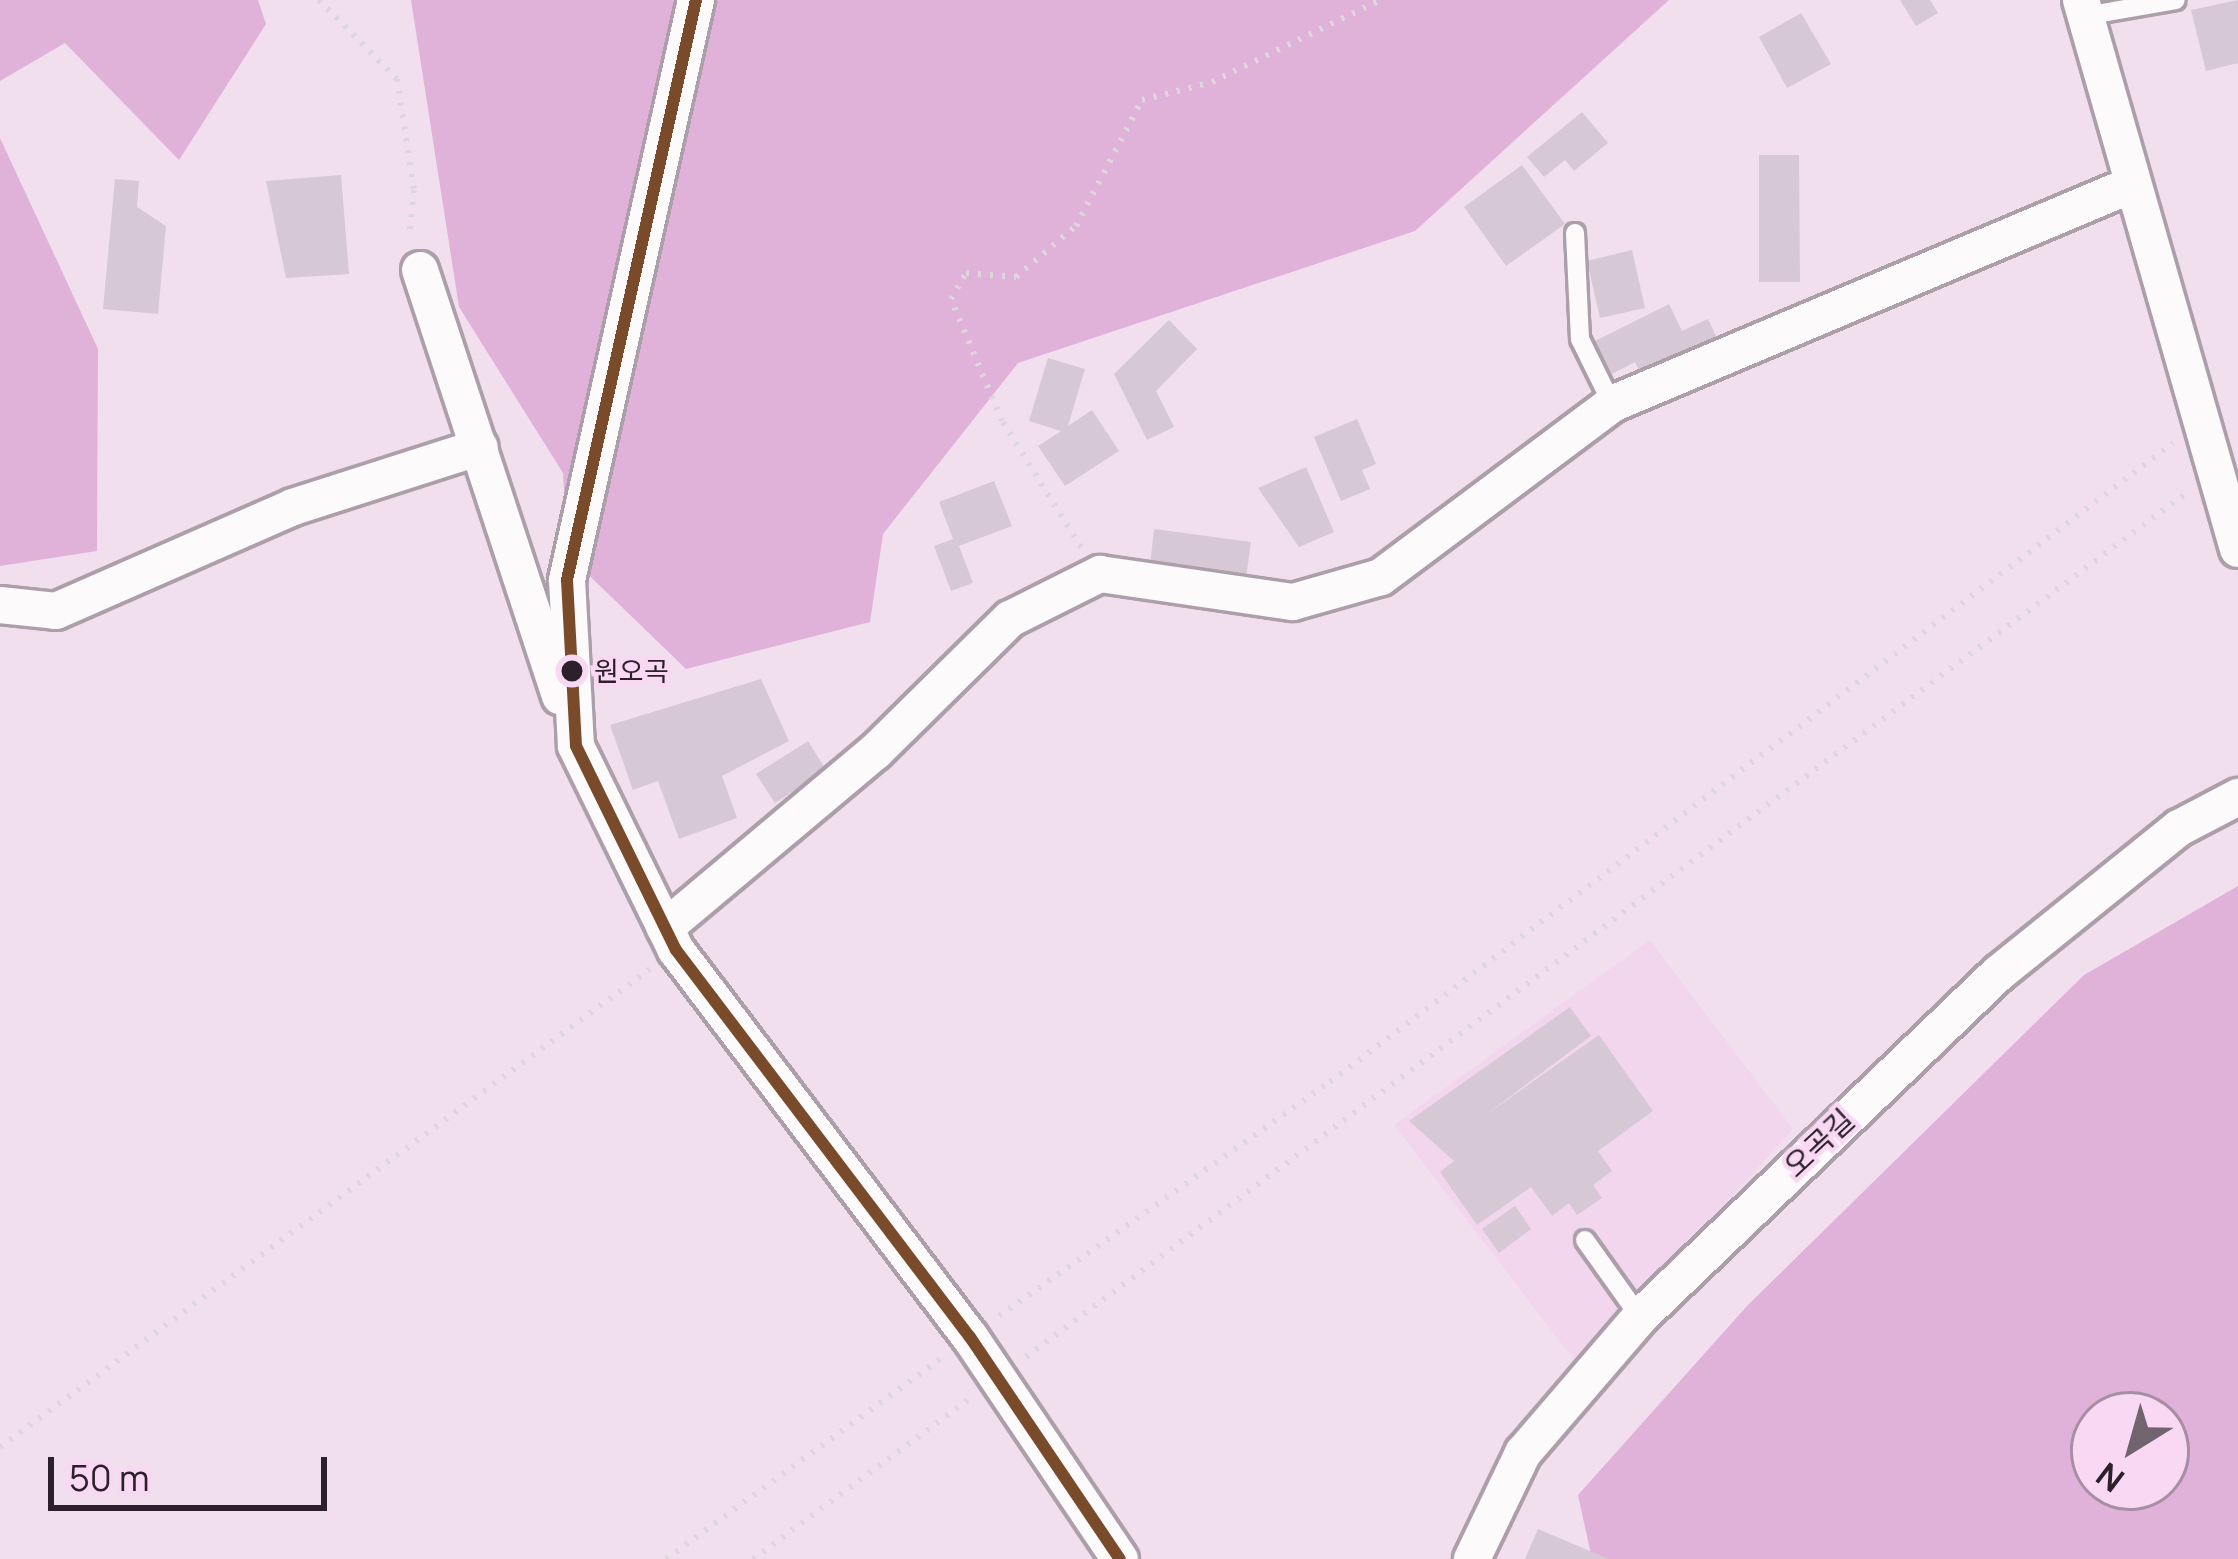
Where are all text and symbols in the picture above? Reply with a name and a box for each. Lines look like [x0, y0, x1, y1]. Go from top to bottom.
place label: 원오곡 [594, 655, 669, 687]
marker: 원오곡 [561, 660, 583, 682]
street label: 오곡길 [1776, 1102, 1862, 1184]
north arrow [2070, 1391, 2190, 1511]
scale bar [54, 1433, 333, 1507]
text: 50 m [69, 1453, 149, 1502]
text: N [2087, 1453, 2133, 1503]

